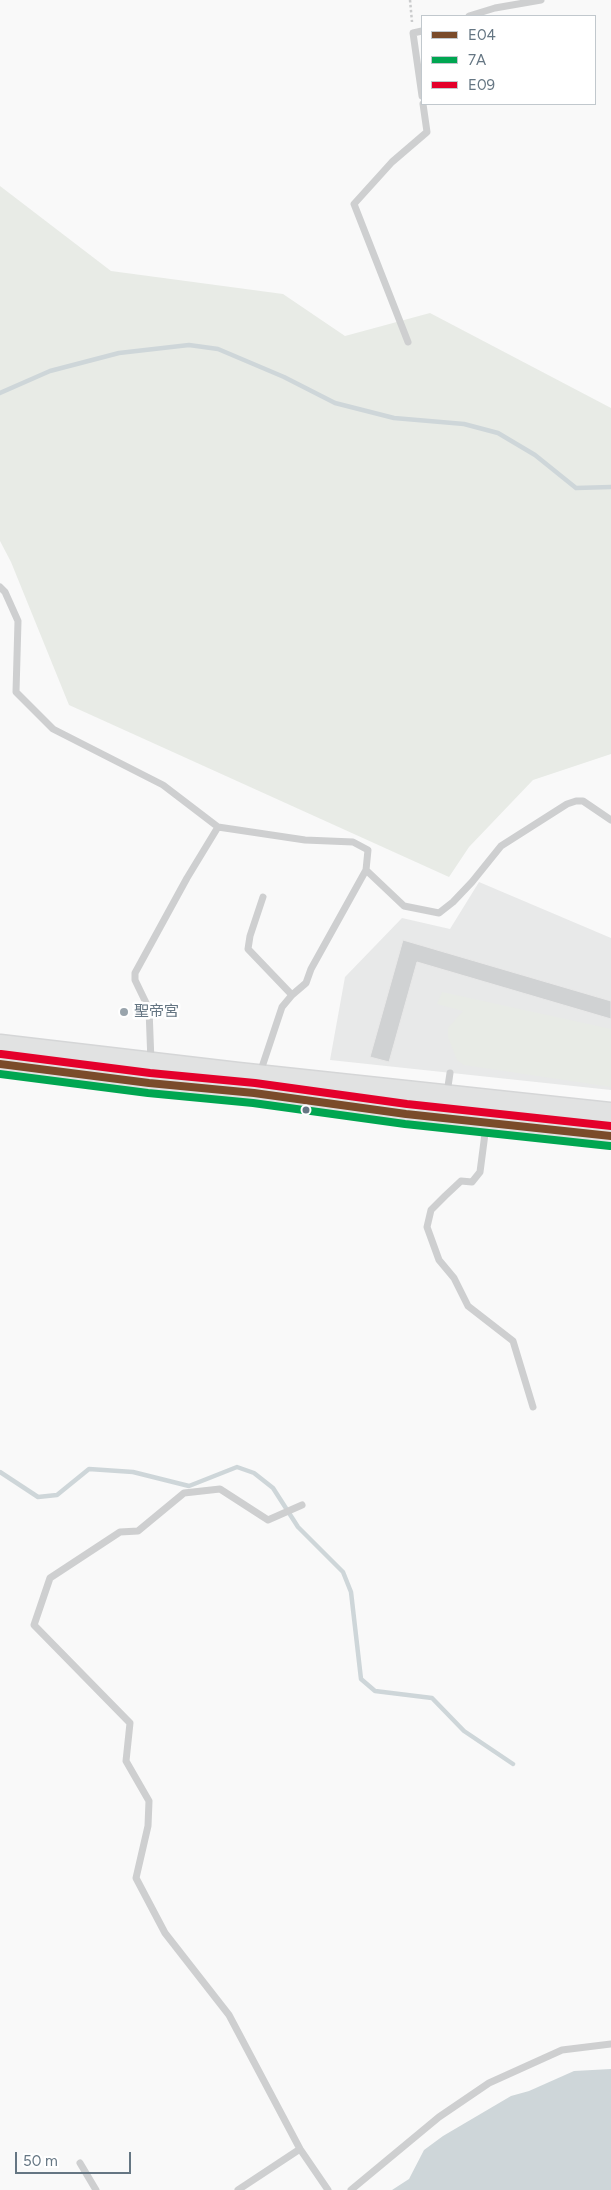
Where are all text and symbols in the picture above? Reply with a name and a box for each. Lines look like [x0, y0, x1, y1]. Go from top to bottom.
legend [421, 15, 596, 105]
text: E04 [468, 26, 496, 44]
text: 7A [468, 51, 486, 69]
text: E09 [468, 76, 495, 94]
place label: 聖帝宮 [134, 1003, 179, 1021]
marker: 聖帝宮 [118, 1006, 130, 1018]
unlabelled marker [301, 1105, 311, 1115]
scale bar [18, 2142, 134, 2174]
text: 50 m [23, 2152, 58, 2170]

